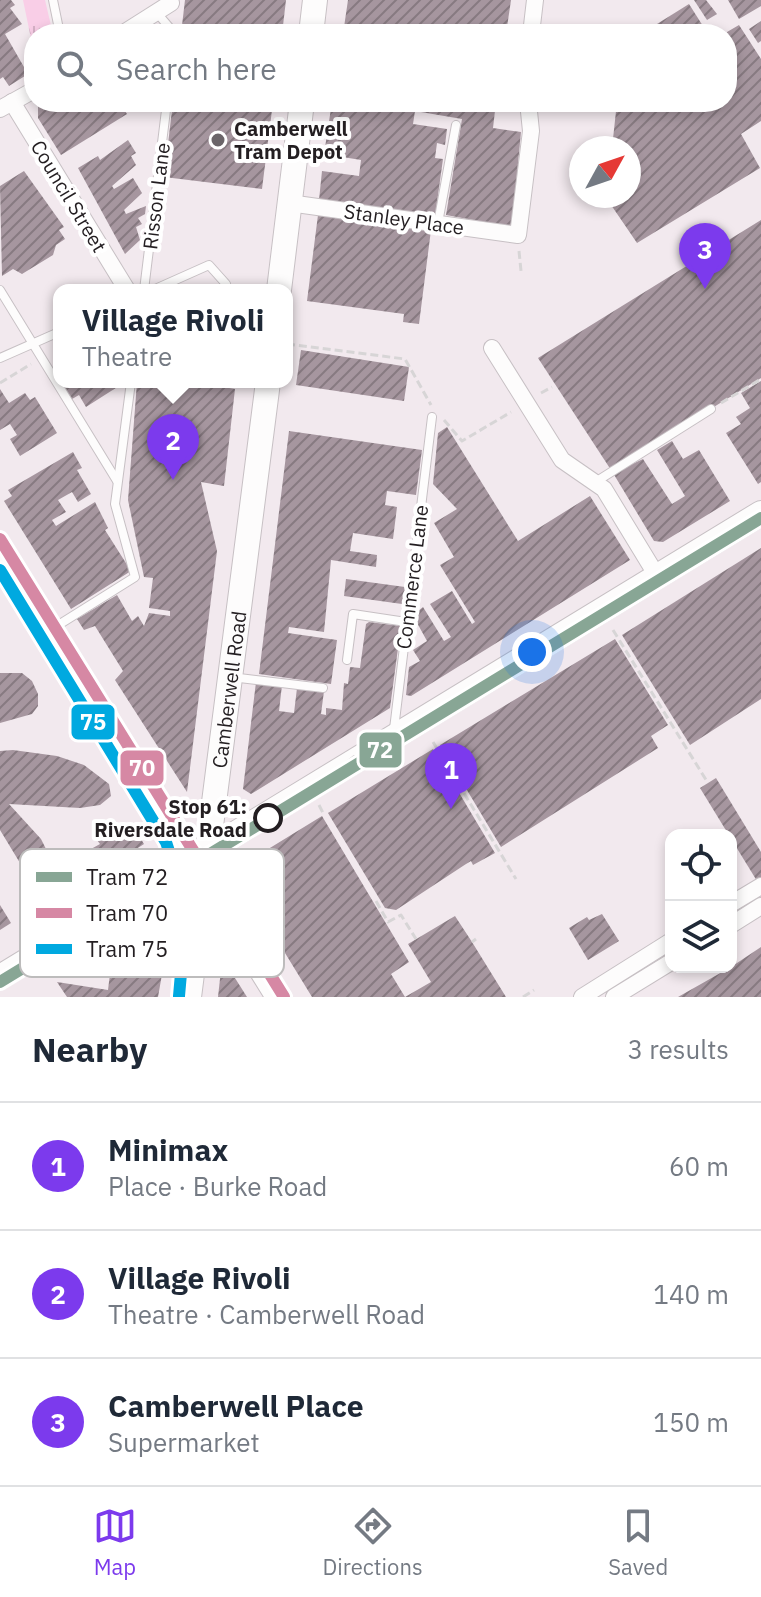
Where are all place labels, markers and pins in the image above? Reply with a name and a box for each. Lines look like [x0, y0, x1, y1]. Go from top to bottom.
place label: Camberwell Tram Depot [234, 115, 348, 165]
marker: Camberwell Tram Depot [209, 131, 227, 149]
pin: 3 [679, 223, 731, 289]
pin: 2 [147, 414, 199, 480]
pin: 1 [425, 743, 477, 809]
place label: Stop 61: Riversdale Road [94, 793, 247, 843]
marker: Stop 61: Riversdale Road [254, 804, 282, 832]

